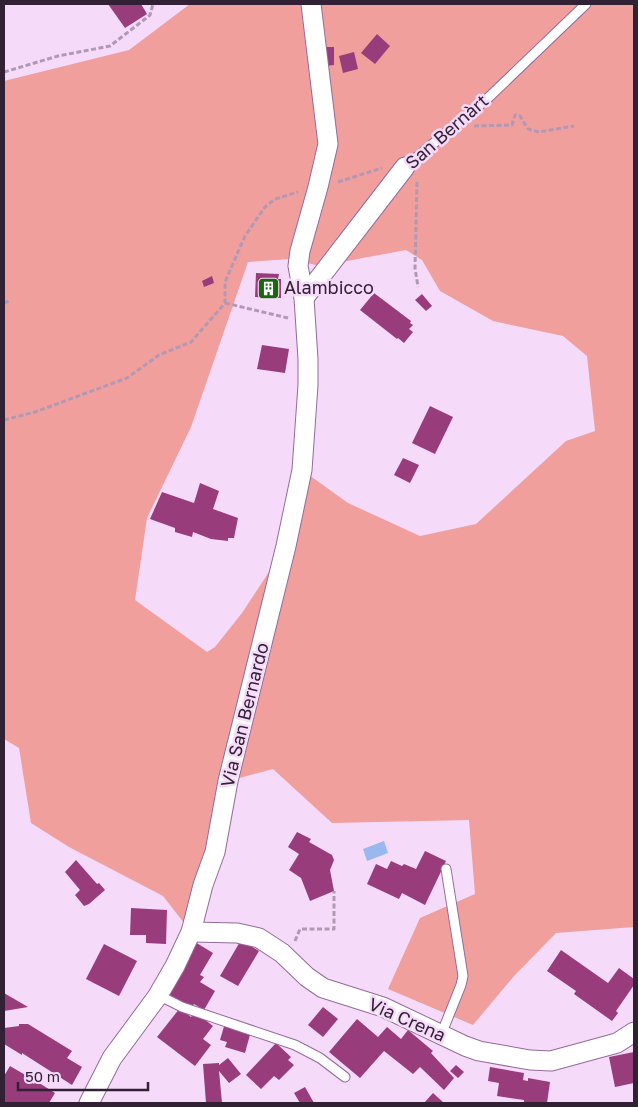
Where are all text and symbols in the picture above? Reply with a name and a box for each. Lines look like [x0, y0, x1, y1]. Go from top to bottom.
street label: San Bernàrt [400, 89, 492, 173]
building icon: Alambicco [256, 276, 280, 300]
place label: Alambicco [284, 276, 374, 298]
street label: Via San Bernardo [215, 640, 273, 789]
street label: Via Crena [365, 992, 449, 1046]
scale bar [18, 1060, 148, 1092]
text: 50 m [25, 1067, 60, 1085]

